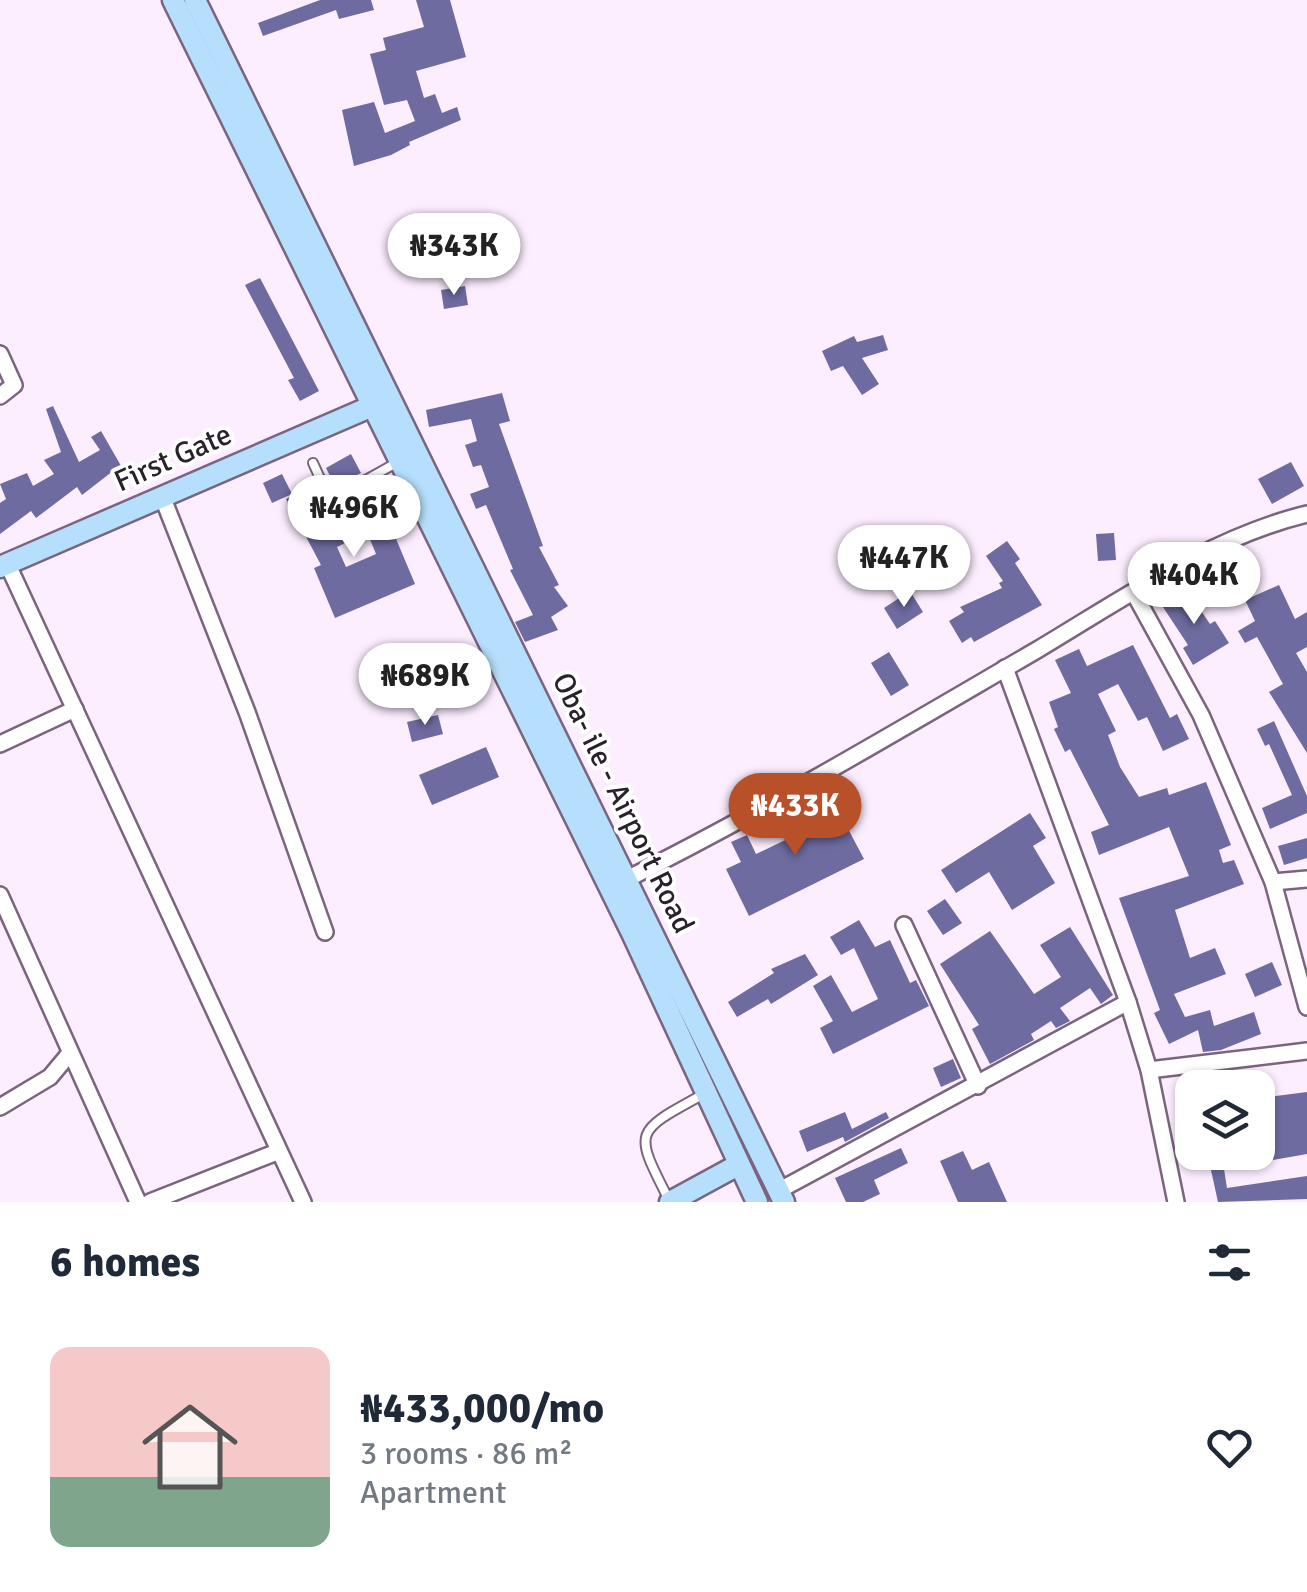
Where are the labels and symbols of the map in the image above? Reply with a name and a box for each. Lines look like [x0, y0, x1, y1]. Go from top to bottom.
pin: ₦343K [384, 213, 524, 298]
street label: First Gate [109, 416, 237, 500]
pin: ₦496K [284, 475, 424, 560]
pin: ₦447K [834, 525, 974, 610]
pin: ₦404K [1124, 542, 1264, 627]
pin: ₦689K [355, 643, 495, 728]
street label: Oba- ile - Airport Road [544, 667, 702, 939]
pin: ₦433K [725, 773, 865, 858]

